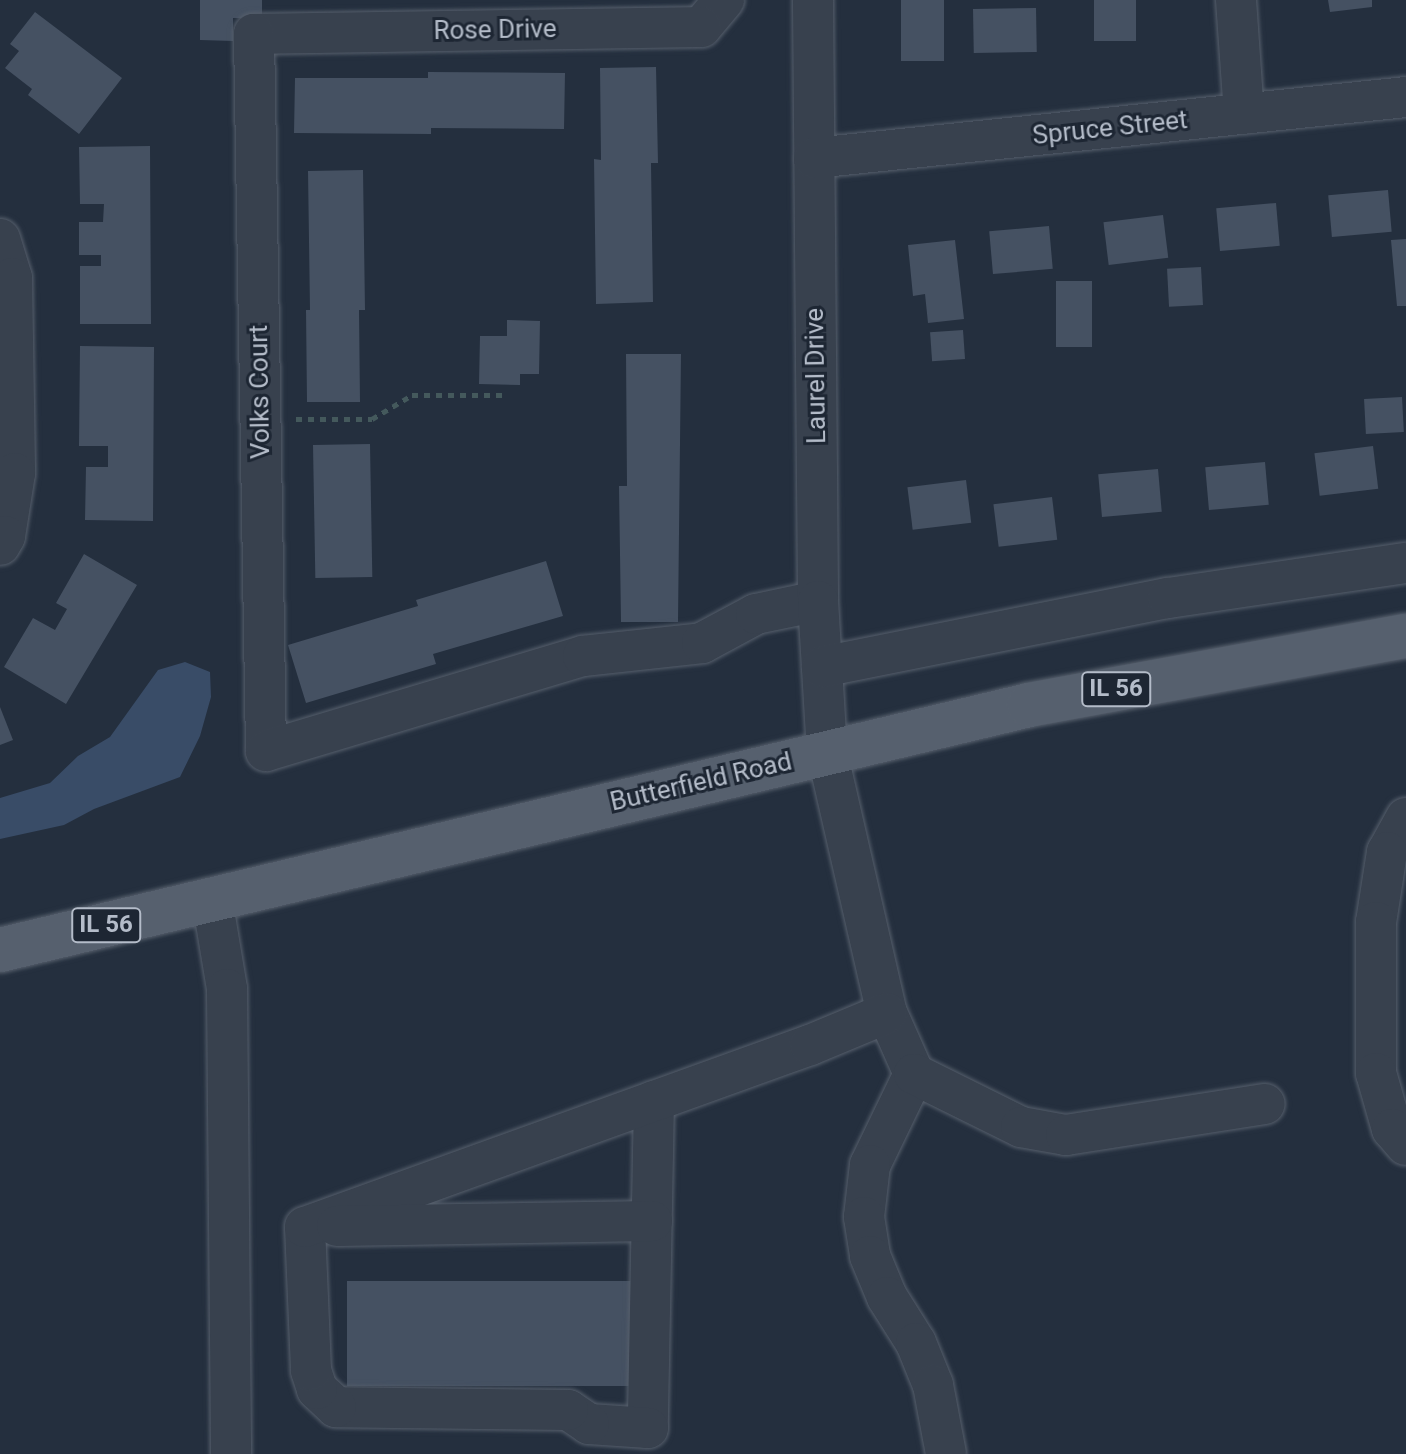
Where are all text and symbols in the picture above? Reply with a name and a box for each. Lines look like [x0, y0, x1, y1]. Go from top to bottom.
street label: Rose Drive [433, 13, 557, 47]
street label: Spruce Street [1031, 104, 1189, 152]
street label: Laurel Drive [799, 308, 833, 444]
street label: Volks Court [243, 325, 277, 459]
road number: IL 56 [1080, 669, 1152, 709]
street label: Butterfield Road [607, 746, 795, 818]
road number: IL 56 [70, 905, 142, 945]

